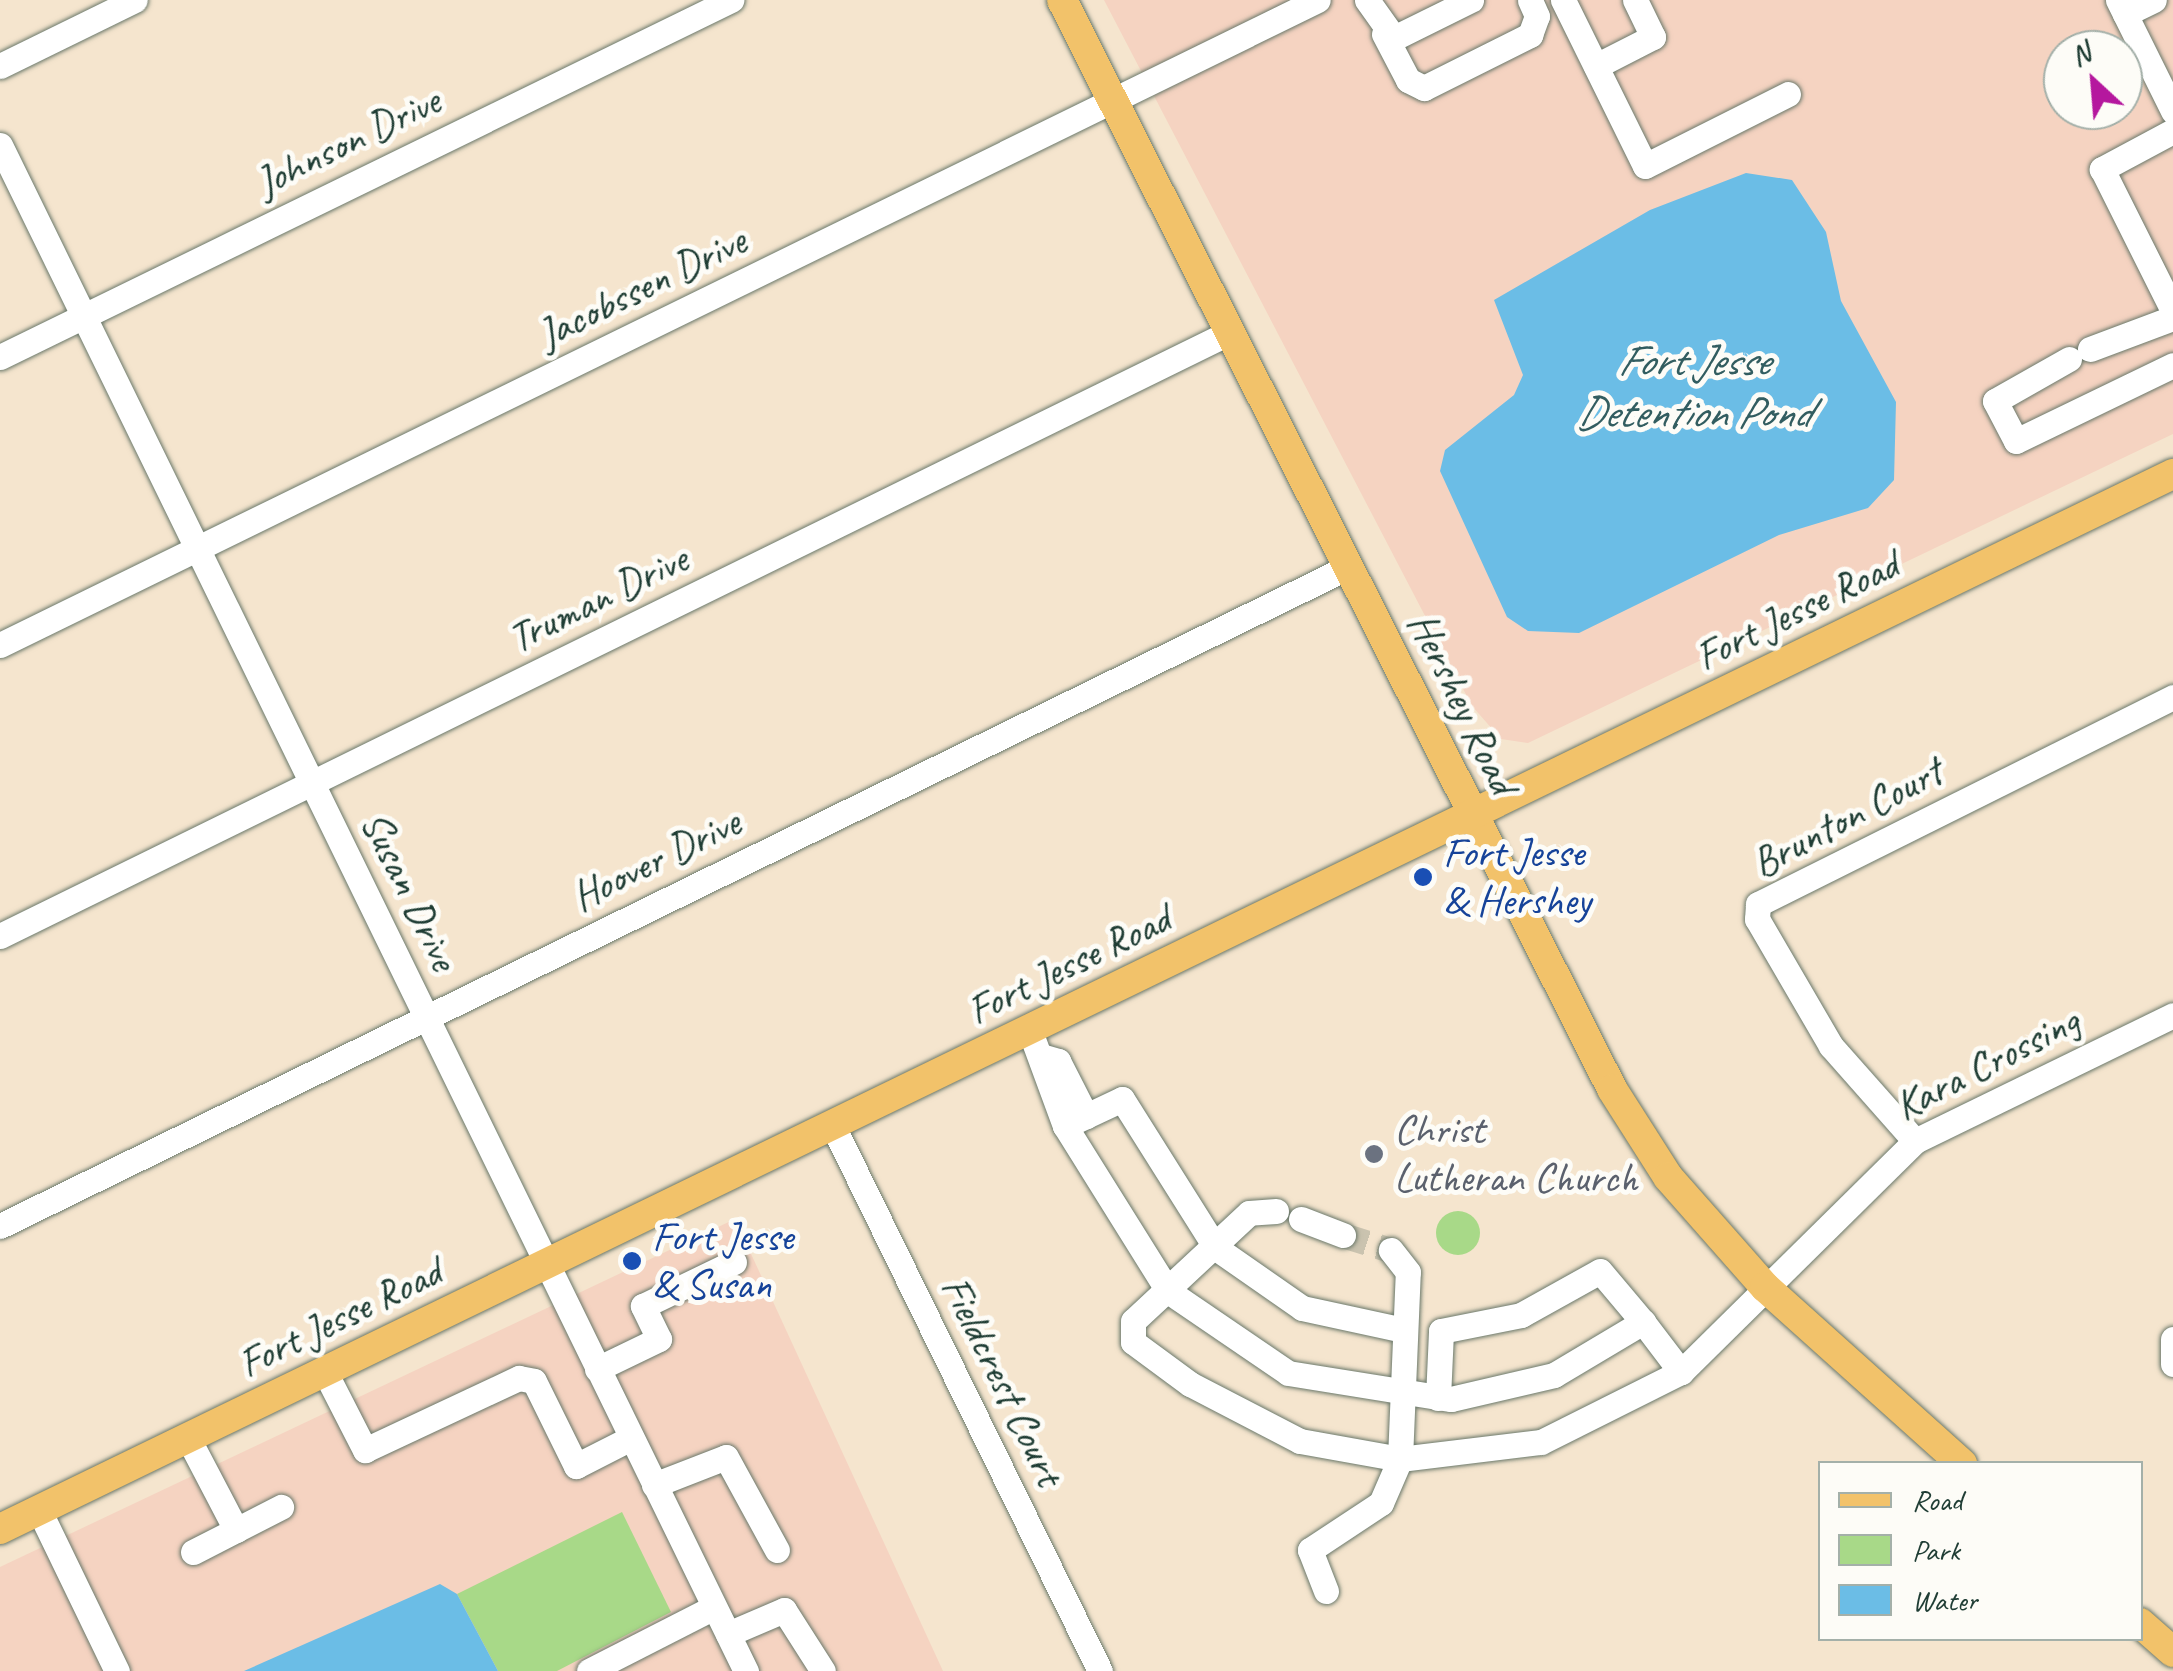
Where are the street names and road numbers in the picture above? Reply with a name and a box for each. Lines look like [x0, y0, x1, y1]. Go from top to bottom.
street label: Johnson Drive [247, 76, 449, 208]
street label: Jacobssen Drive [530, 216, 754, 360]
street label: Truman Drive [500, 534, 696, 664]
street label: Fort Jesse Road [1687, 540, 1907, 682]
street label: Hershey Road [1397, 605, 1527, 801]
street label: Brunton Court [1743, 747, 1951, 889]
street label: Hoover Drive [563, 798, 749, 922]
street label: Susan Drive [349, 803, 469, 979]
street label: Fort Jesse Road [959, 894, 1179, 1036]
street label: Kara Crossing [1887, 996, 2087, 1132]
street label: Fort Jesse Road [230, 1247, 450, 1389]
street label: Fieldcrest Court [930, 1268, 1074, 1494]

